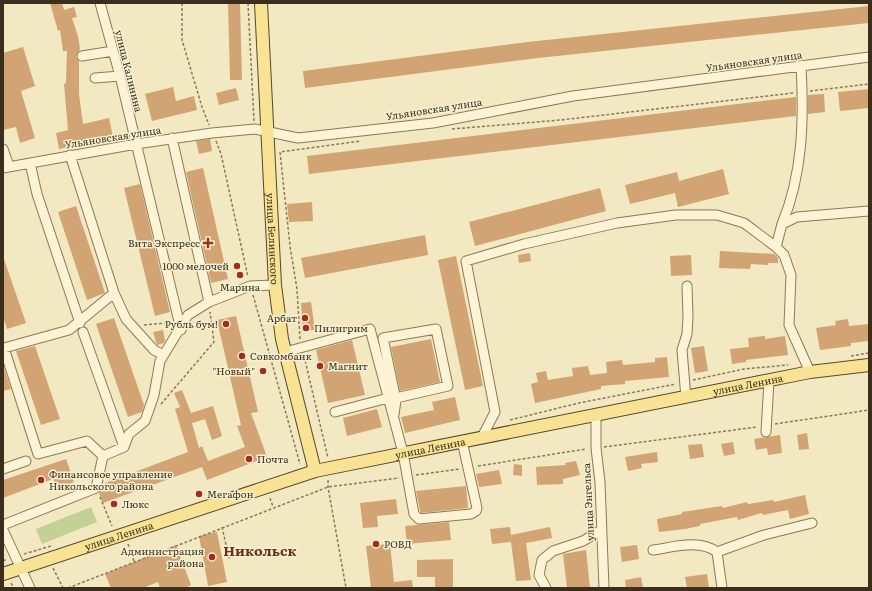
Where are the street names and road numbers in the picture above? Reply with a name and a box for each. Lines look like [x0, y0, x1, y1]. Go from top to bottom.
street label: улица Калинина [112, 28, 147, 114]
street label: Ульяновская улица [705, 46, 804, 75]
street label: Ульяновская улица [385, 93, 484, 123]
street label: Ульяновская улица [64, 121, 163, 151]
street label: улица Белинского [263, 192, 283, 285]
street label: улица Ленина [711, 369, 785, 398]
street label: улица Ленина [394, 433, 467, 462]
street label: улица Энгельса [578, 462, 597, 541]
street label: улица Ленина [82, 517, 156, 554]

